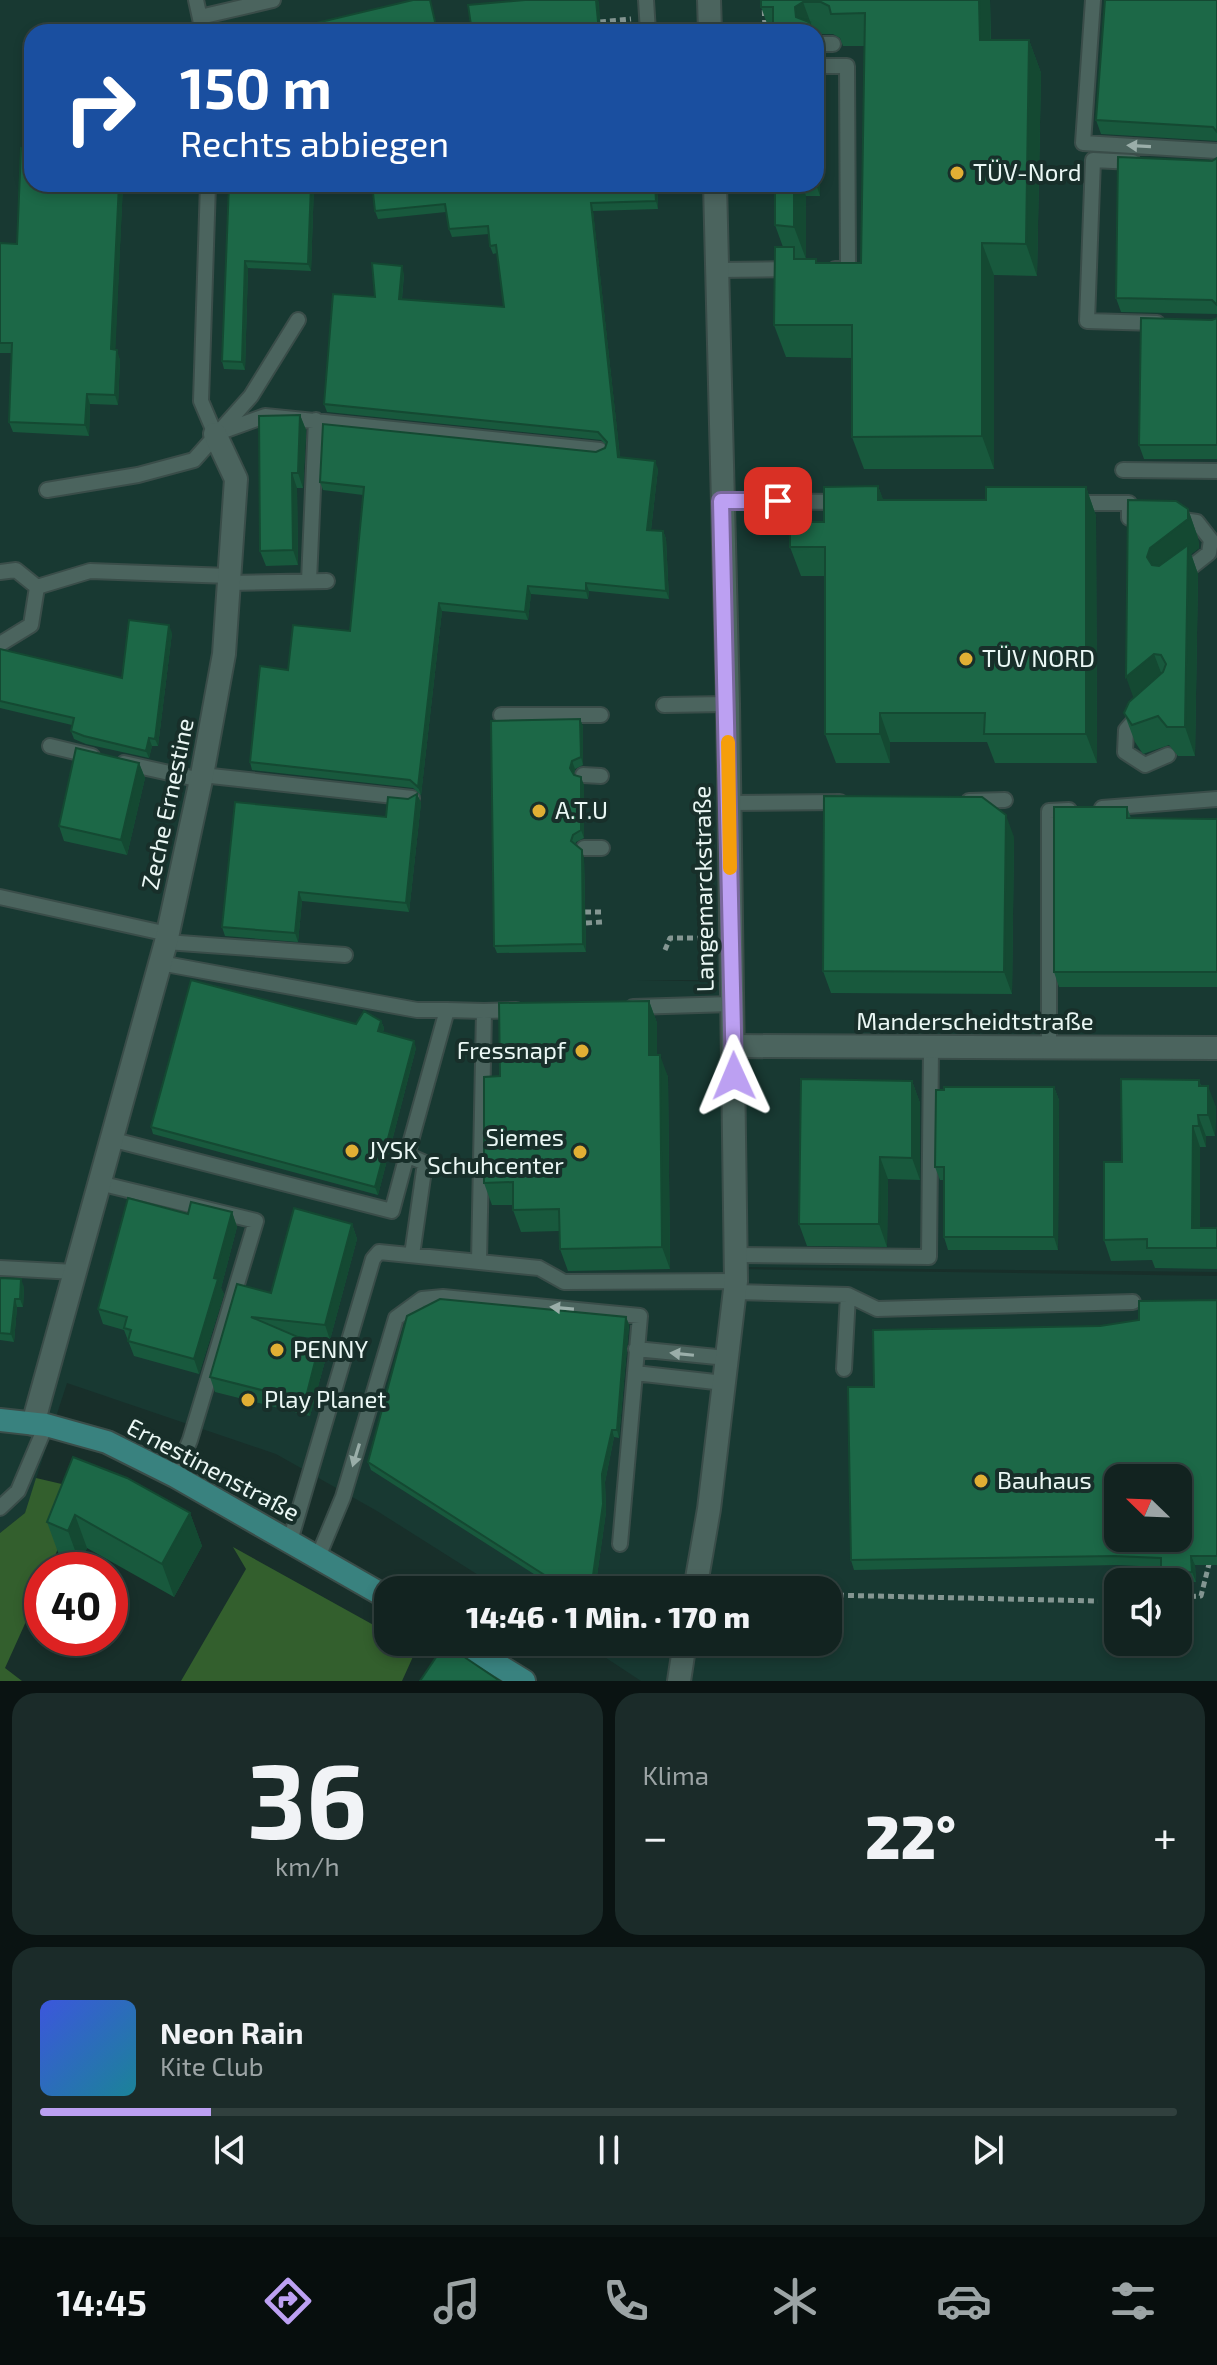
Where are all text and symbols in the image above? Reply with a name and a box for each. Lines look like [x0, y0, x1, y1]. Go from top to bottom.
text: 150 m [180, 53, 332, 120]
icon: right [48, 56, 152, 160]
text: Rechts abbiegen [180, 121, 449, 164]
one-way arrow [1126, 139, 1151, 152]
place label: TÜV-Nord [973, 157, 1081, 186]
marker: TÜV-Nord [948, 164, 966, 182]
pin [744, 467, 812, 535]
icon: arrive [756, 479, 800, 523]
place label: TÜV NORD [982, 643, 1095, 672]
marker: TÜV NORD [957, 650, 975, 668]
street label: Zeche Ernestine [134, 715, 199, 892]
street label: Langemarckstraße [686, 786, 719, 992]
place label: A.T.U [555, 795, 608, 824]
marker: A.T.U [530, 802, 548, 820]
street label: Manderscheidtstraße [856, 1006, 1094, 1035]
position arrow [692, 1034, 776, 1118]
place label: Fressnapf [457, 1035, 567, 1064]
marker: Fressnapf [573, 1042, 591, 1060]
place label: Siemes Schuhcenter [427, 1122, 564, 1179]
place label: JYSK [368, 1135, 417, 1164]
marker: JYSK [343, 1142, 361, 1160]
marker: Siemes Schuhcenter [571, 1143, 589, 1161]
one-way arrow [549, 1302, 574, 1315]
place label: PENNY [293, 1334, 368, 1363]
marker: PENNY [268, 1341, 286, 1359]
one-way arrow [669, 1347, 694, 1360]
place label: Play Planet [264, 1384, 386, 1413]
marker: Play Planet [239, 1391, 257, 1409]
street label: Ernestinenstraße [122, 1411, 305, 1526]
one-way arrow [349, 1443, 362, 1467]
north arrow [1104, 1464, 1192, 1552]
map controls [1104, 1464, 1192, 1656]
place label: Bauhaus [997, 1465, 1092, 1494]
marker: Bauhaus [972, 1472, 990, 1490]
speed limit sign: 40 [24, 1552, 128, 1656]
button: sound [1104, 1568, 1192, 1656]
text: 14:46 · 1 Min. · 170 m [466, 1598, 750, 1634]
text: 36 [247, 1735, 367, 1860]
text: Klima [643, 1759, 709, 1790]
text: 22° [865, 1799, 956, 1871]
text: − [643, 1809, 668, 1862]
text: + [1153, 1809, 1177, 1862]
text: km/h [275, 1850, 340, 1881]
text: Neon Rain [160, 2014, 304, 2050]
text: Kite Club [160, 2050, 264, 2081]
icon: previous [208, 2128, 252, 2172]
icon: pause [587, 2128, 631, 2172]
icon: next [966, 2128, 1010, 2172]
icon: directions [260, 2273, 316, 2329]
icon: music [429, 2273, 485, 2329]
icon: phone [598, 2273, 654, 2329]
icon: climate [767, 2273, 823, 2329]
icon: car [936, 2273, 992, 2329]
icon: filters [1105, 2273, 1161, 2329]
text: 14:45 [56, 2280, 147, 2323]

